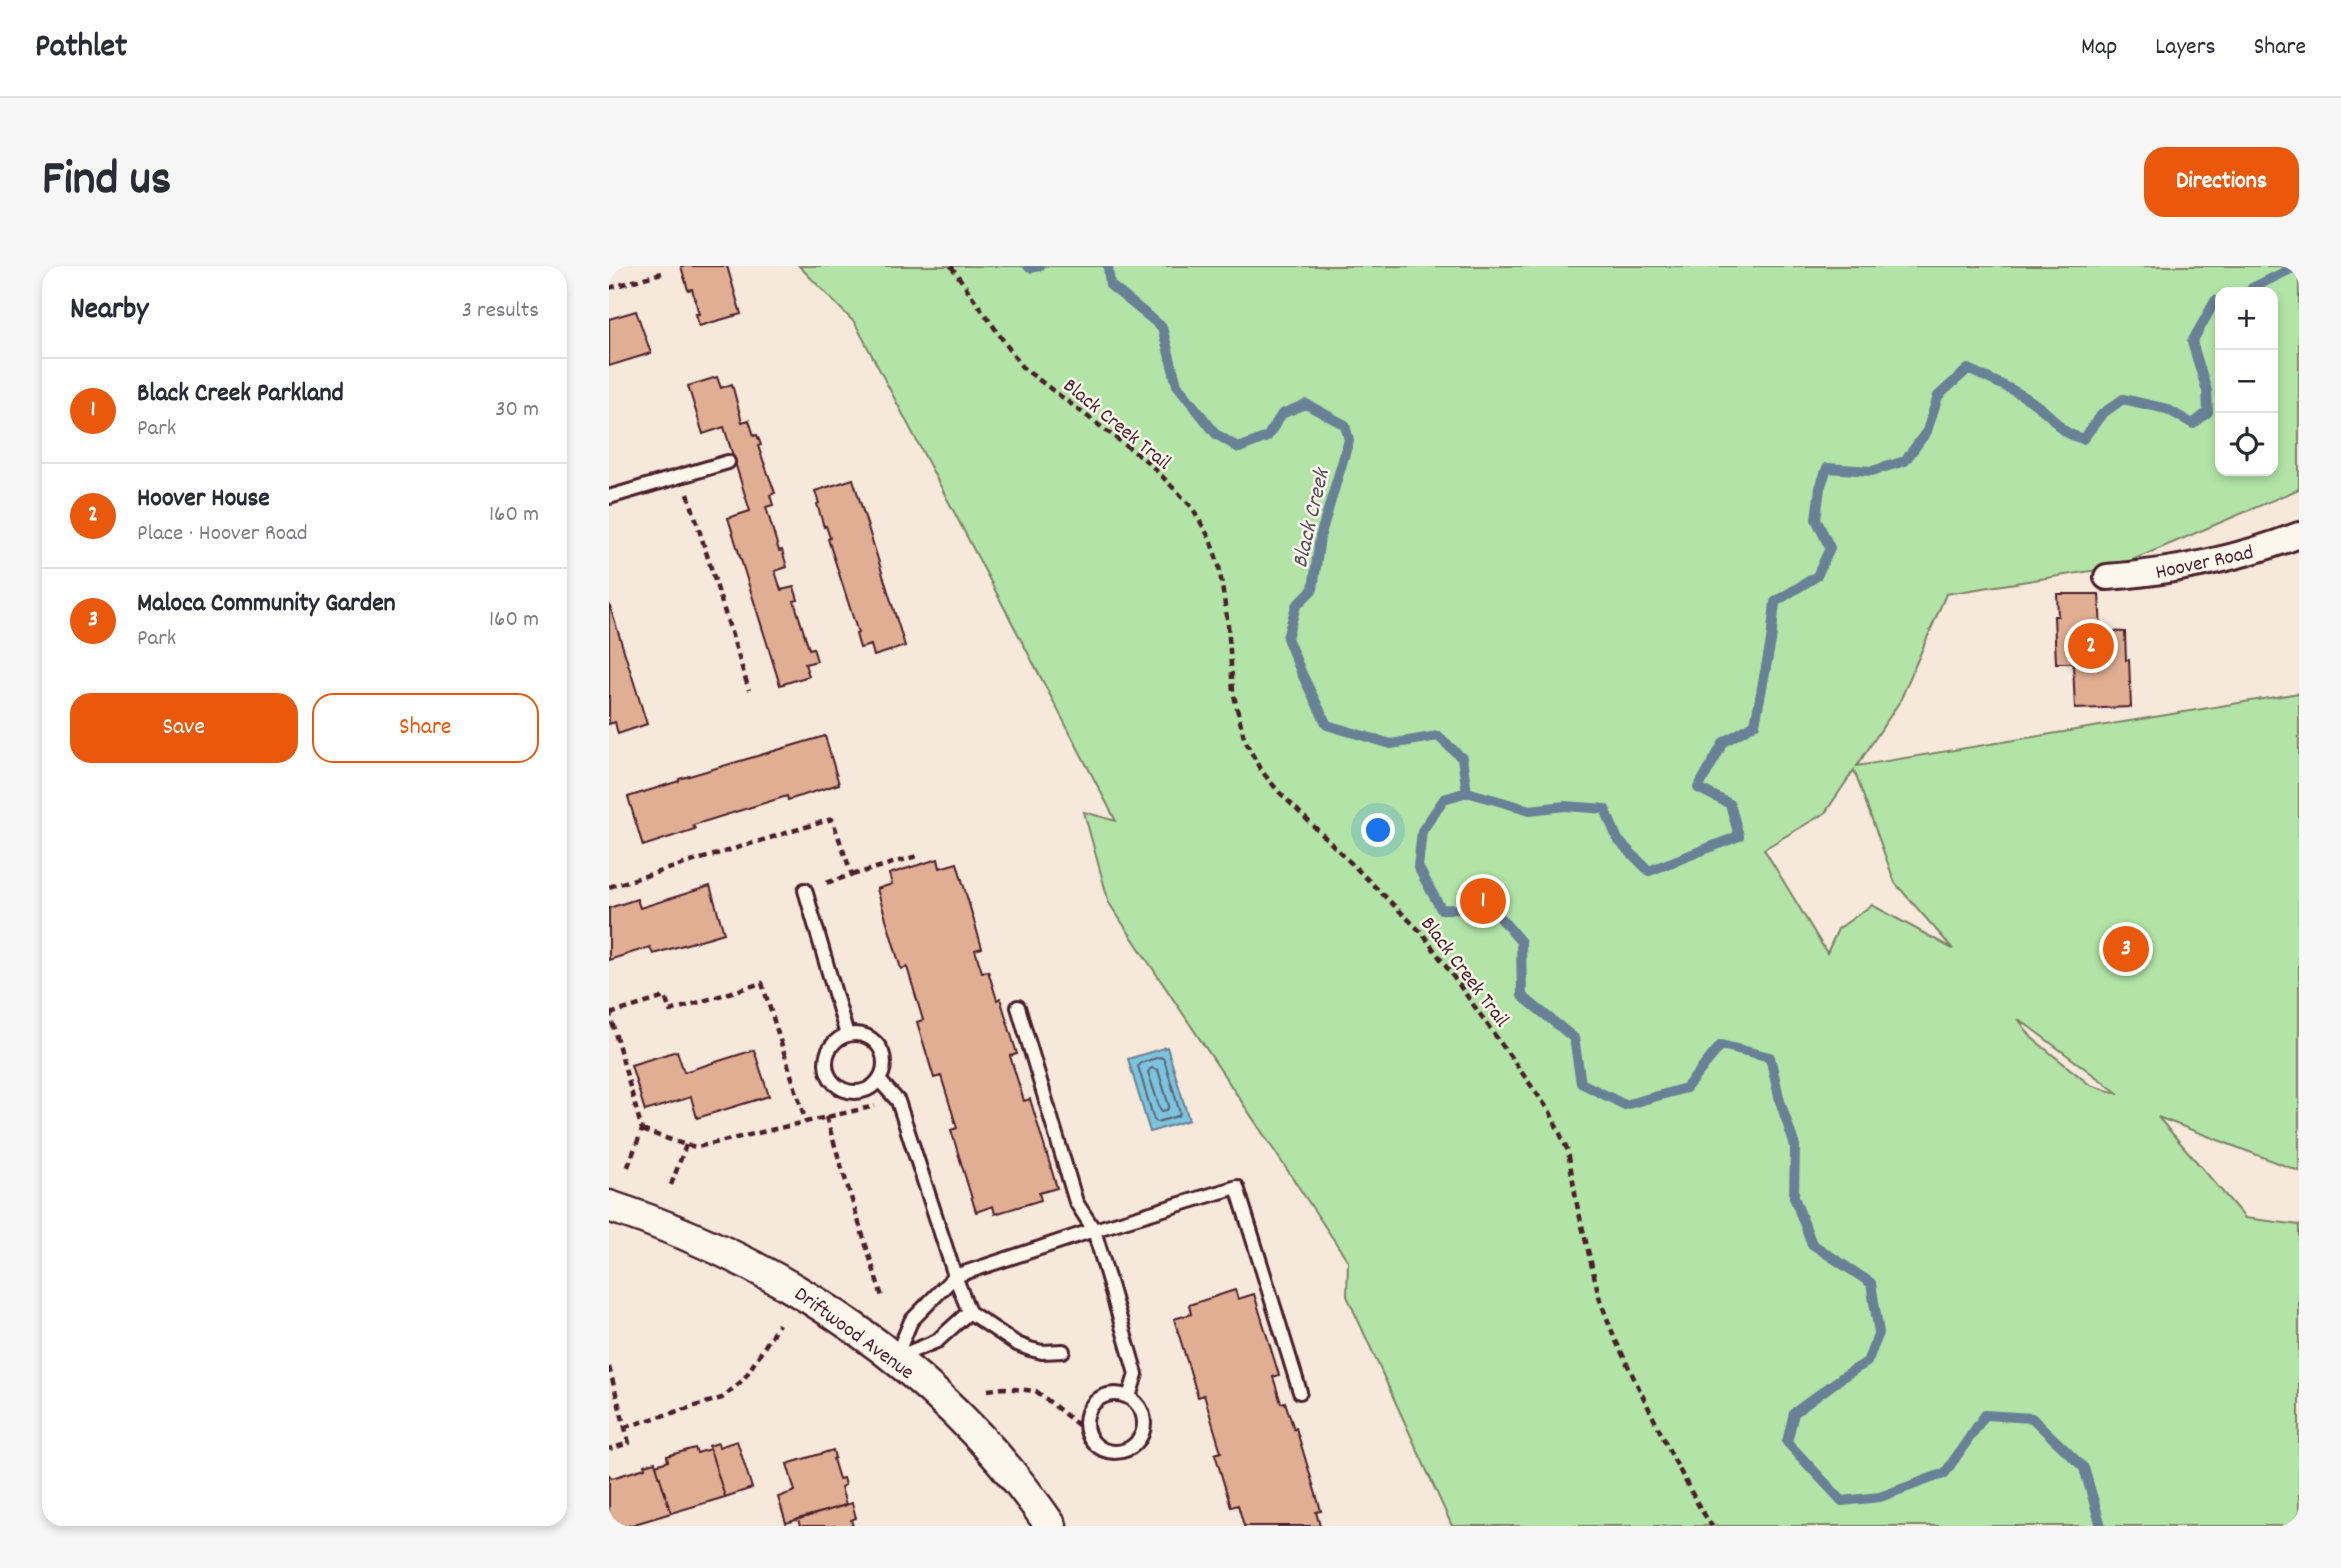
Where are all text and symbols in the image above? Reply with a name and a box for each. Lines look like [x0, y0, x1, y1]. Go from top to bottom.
text: Pathlet [35, 25, 127, 72]
text: Map [2081, 31, 2117, 65]
text: Layers [2155, 31, 2216, 65]
text: Share [2254, 31, 2306, 65]
text: Find us [42, 147, 171, 217]
button: Directions [2144, 147, 2299, 217]
map controls [2215, 287, 2278, 476]
button: + [2215, 287, 2278, 350]
text: Nearby [70, 290, 148, 333]
text: 3 results [462, 295, 539, 328]
button: − [2215, 350, 2278, 413]
street label: Black Creek Trail [1056, 372, 1177, 478]
text: Black Creek Parkland [137, 376, 344, 413]
text: 1 [90, 394, 96, 427]
text: 30 m [495, 394, 539, 427]
text: Park [137, 413, 176, 446]
button: locate [2215, 413, 2278, 476]
water label: Black Creek [1285, 464, 1340, 572]
text: Hoover House [137, 481, 270, 518]
text: 2 [88, 499, 98, 532]
text: 160 m [489, 499, 539, 532]
text: Place · Hoover Road [137, 518, 308, 551]
street label: Hoover Road [2153, 539, 2256, 589]
text: Maloca Community Garden [137, 586, 396, 623]
text: 3 [88, 604, 98, 637]
text: 160 m [489, 604, 539, 637]
pin: 2 [2068, 620, 2114, 672]
text: Park [137, 623, 176, 656]
button: Save [70, 693, 298, 763]
button: Share [312, 693, 539, 763]
your location [1361, 813, 1395, 847]
pin: 1 [1460, 875, 1506, 927]
street label: Black Creek Trail [1412, 911, 1515, 1034]
pin: 3 [2103, 923, 2149, 975]
street label: Driftwood Avenue [787, 1281, 919, 1388]

